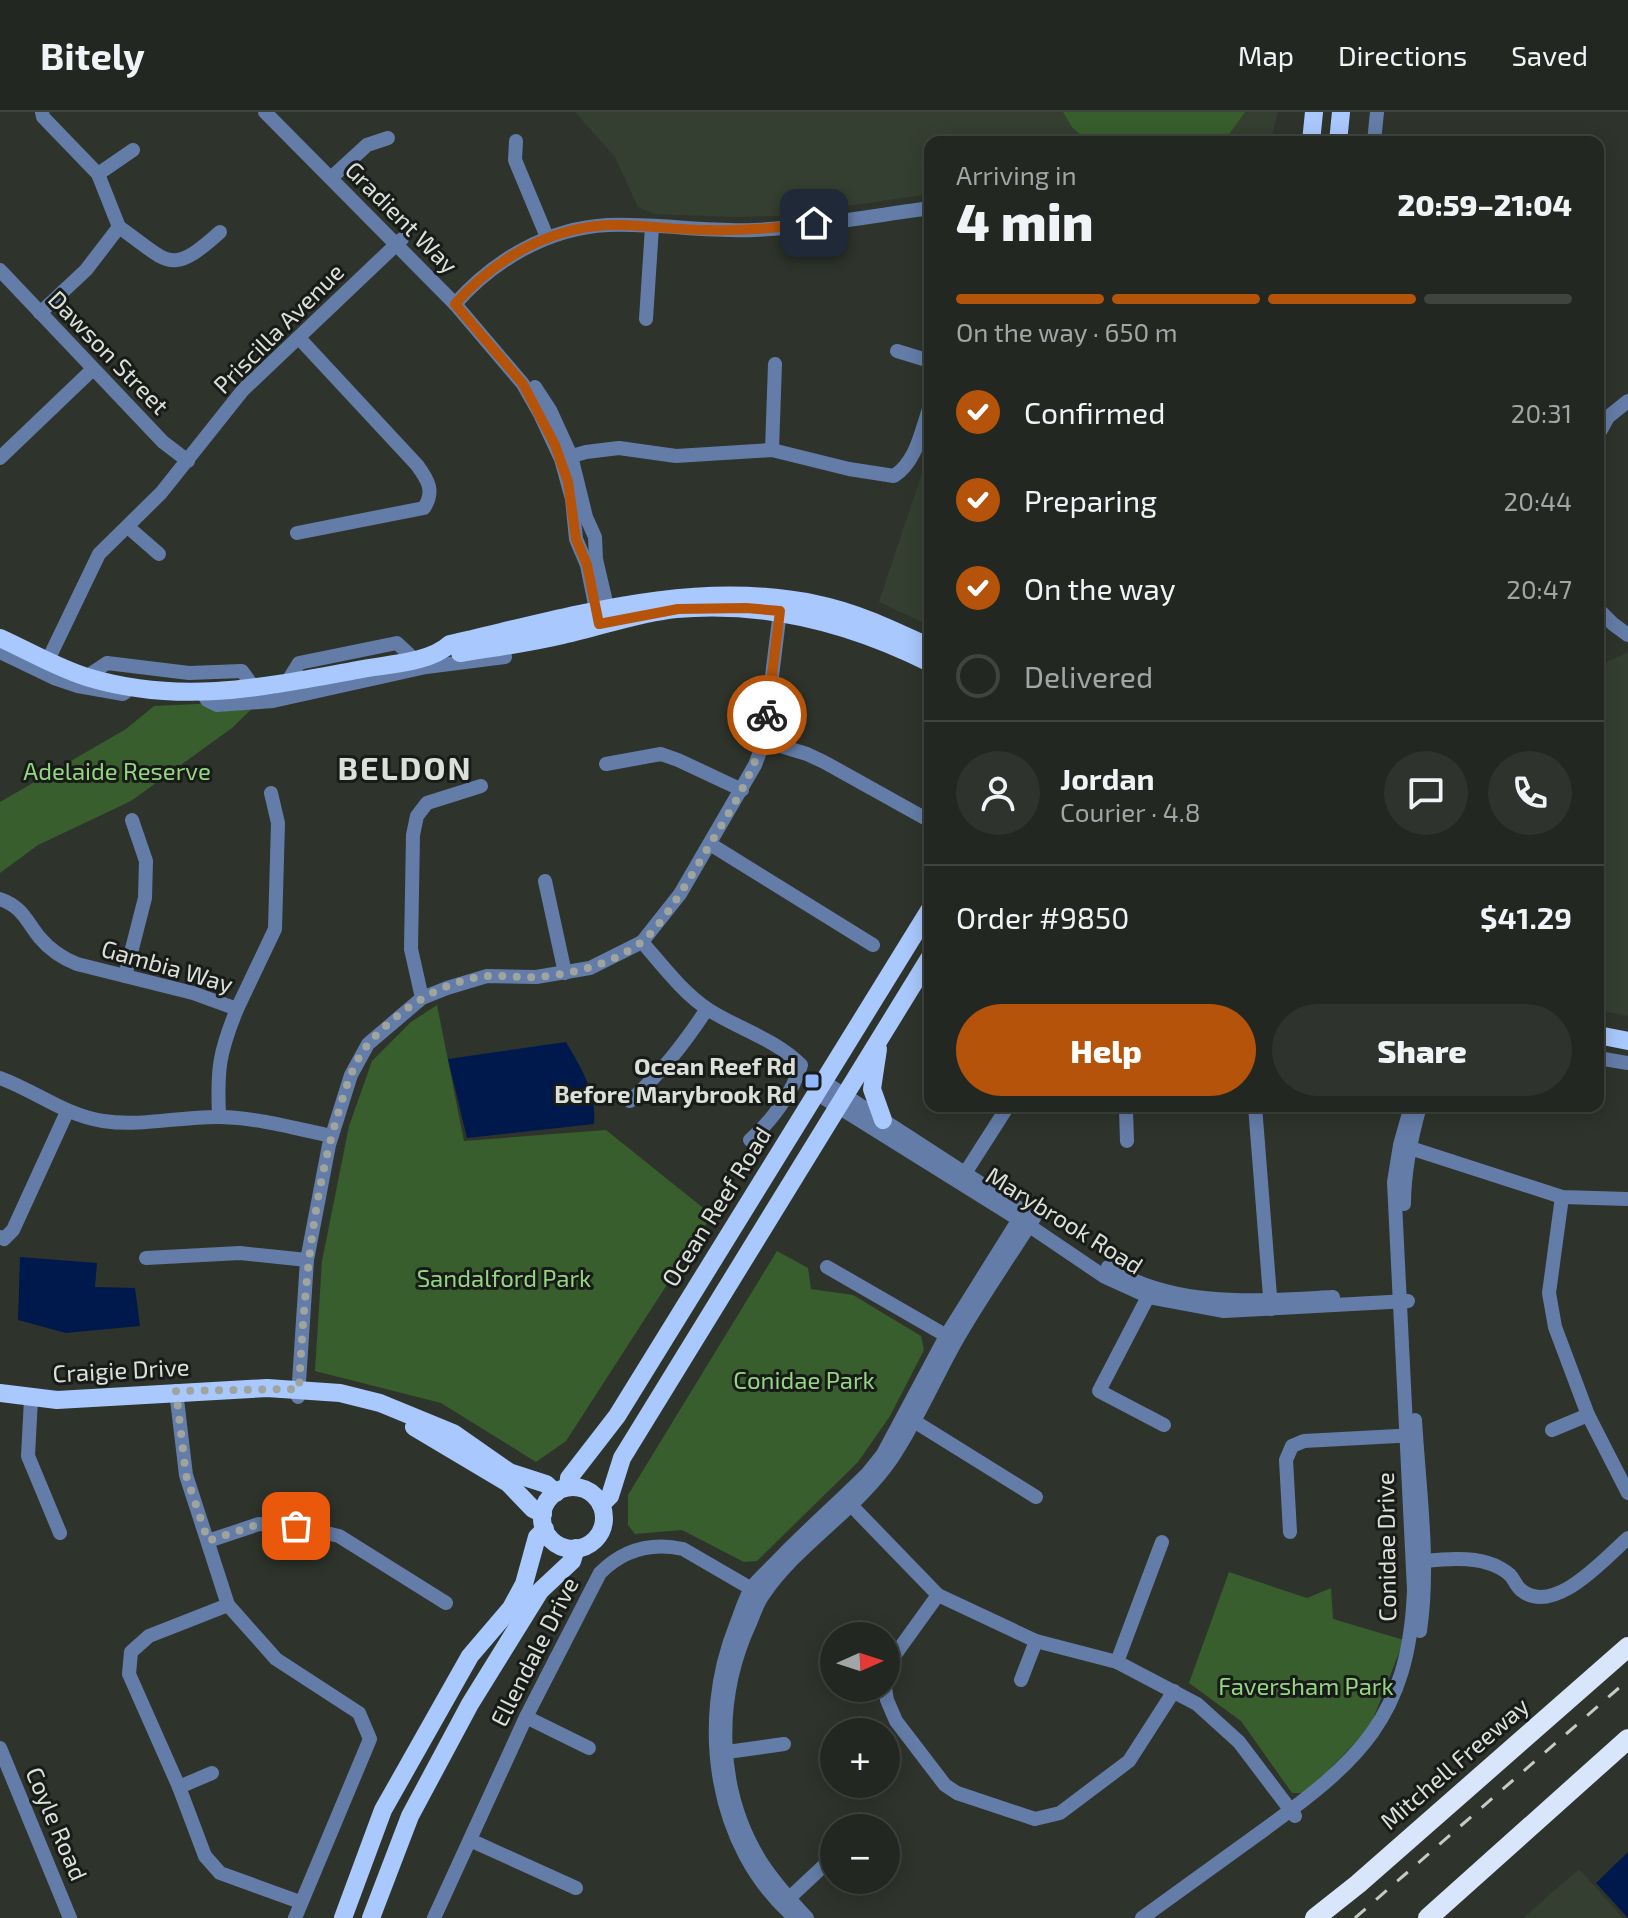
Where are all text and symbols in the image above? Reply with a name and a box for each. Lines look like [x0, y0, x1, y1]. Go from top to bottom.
text: Bitely [40, 32, 145, 78]
text: Map [1238, 38, 1294, 72]
text: Directions [1338, 38, 1467, 72]
text: Saved [1511, 38, 1588, 72]
street label: Gradient Way [340, 155, 464, 279]
text: Arriving in [956, 159, 1077, 190]
text: 20:59–21:04 [1398, 186, 1572, 222]
pin [780, 189, 848, 257]
text: 4 min [956, 189, 1094, 251]
icon: home [792, 201, 836, 245]
street label: Priscilla Avenue [207, 257, 349, 399]
street label: Dawson Street [43, 284, 175, 420]
text: On the way · 650 m [956, 316, 1178, 347]
icon: check [956, 390, 1000, 434]
text: Confirmed [1024, 394, 1165, 430]
text: 20:31 [1511, 397, 1572, 428]
icon: check [956, 478, 1000, 522]
text: Preparing [1024, 482, 1157, 518]
text: 20:44 [1504, 485, 1572, 516]
icon: check [956, 566, 1000, 610]
text: On the way [1024, 570, 1176, 606]
text: 20:47 [1506, 573, 1572, 604]
text: Delivered [1024, 658, 1153, 694]
courier [727, 675, 807, 755]
icon: bike [745, 693, 789, 737]
district label: BELDON [337, 748, 473, 786]
button: person [956, 751, 1040, 835]
button: chat [1384, 751, 1468, 835]
button: phone [1488, 751, 1572, 835]
park label: Adelaide Reserve [23, 756, 211, 785]
text: Jordan [1060, 760, 1155, 796]
text: Courier · 4.8 [1060, 796, 1201, 827]
text: Order #9850 [956, 899, 1129, 935]
text: $41.29 [1480, 899, 1572, 935]
street label: Gambia Way [98, 933, 237, 998]
button: Help [956, 1004, 1256, 1096]
button: Share [1272, 1004, 1572, 1096]
place label: Ocean Reef Rd Before Marybrook Rd [554, 1051, 796, 1108]
marker: Ocean Reef Rd Before Marybrook Rd [803, 1072, 821, 1090]
street label: Ocean Reef Road [655, 1121, 776, 1291]
street label: Marybrook Road [981, 1160, 1149, 1280]
park label: Sandalford Park [417, 1263, 591, 1292]
street label: Craigie Drive [52, 1351, 190, 1388]
park label: Conidae Park [733, 1365, 875, 1394]
street label: Conidae Drive [1370, 1472, 1401, 1622]
pin [262, 1492, 330, 1560]
icon: bag [274, 1504, 318, 1548]
street label: Ellendale Drive [484, 1572, 584, 1731]
north arrow [820, 1622, 900, 1702]
map controls [820, 1622, 900, 1894]
park label: Faversham Park [1218, 1671, 1394, 1700]
street label: Mitchell Freeway [1374, 1690, 1534, 1835]
button: + [820, 1718, 900, 1798]
street label: Coyle Road [20, 1762, 94, 1885]
button: − [820, 1814, 900, 1894]

